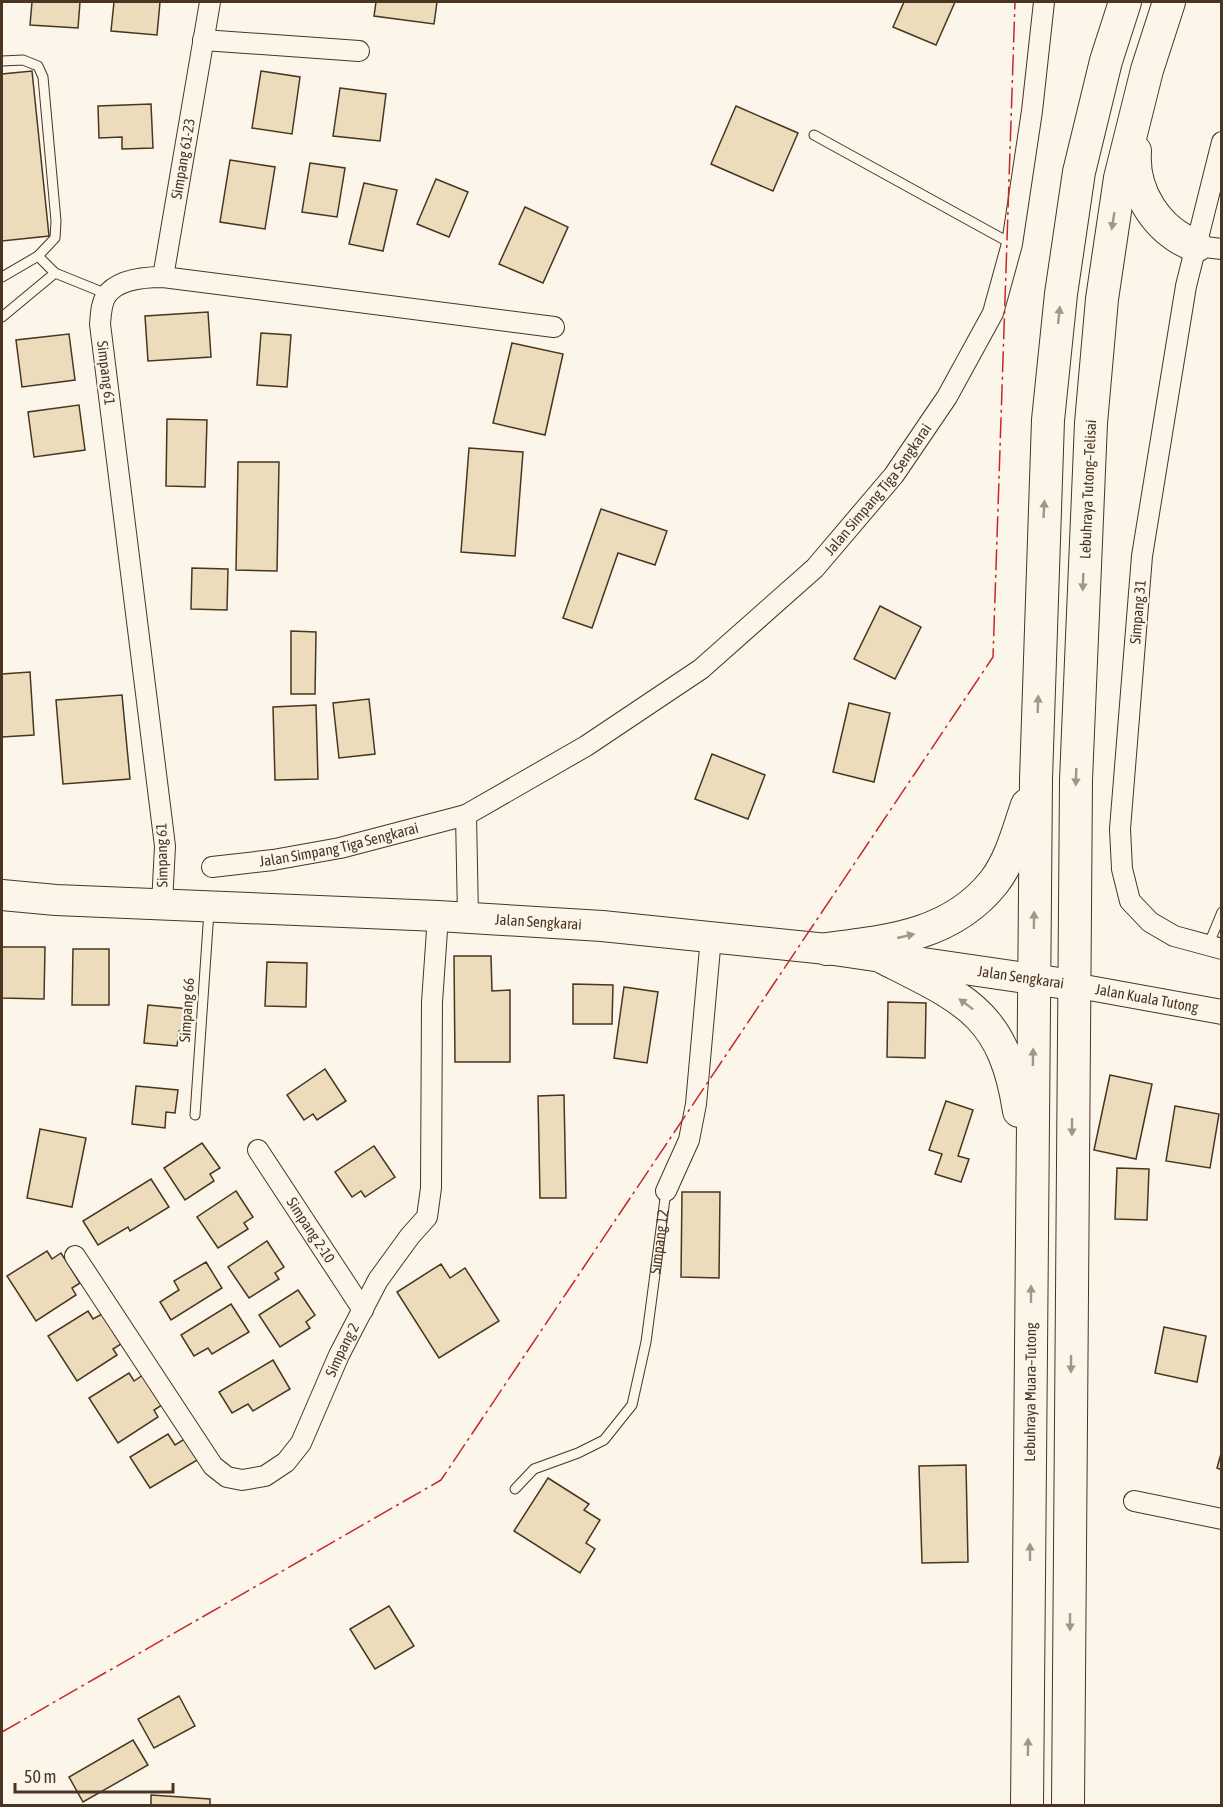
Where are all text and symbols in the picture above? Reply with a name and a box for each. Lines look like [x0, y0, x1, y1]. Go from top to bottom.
street label: Simpang 61-23 [167, 117, 198, 200]
one-way arrow [1109, 211, 1118, 230]
one-way arrow [1054, 305, 1063, 324]
street label: Simpang 61 [94, 340, 119, 406]
street label: Lebuhraya Tutong–Telisai [1076, 419, 1099, 559]
street label: Jalan Simpang Tiga Sengkarai [821, 420, 934, 558]
one-way arrow [1039, 500, 1048, 519]
one-way arrow [1079, 573, 1088, 592]
street label: Simpang 31 [1126, 579, 1149, 645]
one-way arrow [1033, 695, 1042, 714]
one-way arrow [1071, 768, 1081, 787]
street label: Jalan Simpang Tiga Sengkarai [258, 819, 420, 870]
street label: Simpang 61 [152, 823, 171, 887]
street label: Jalan Sengkarai [494, 910, 582, 933]
one-way arrow [1029, 911, 1039, 930]
one-way arrow [896, 931, 915, 941]
street label: Jalan Sengkarai [977, 962, 1065, 992]
street label: Simpang 66 [176, 977, 197, 1043]
street label: Jalan Kuala Tutong [1094, 980, 1200, 1016]
one-way arrow [958, 998, 973, 1010]
one-way arrow [1028, 1048, 1038, 1067]
one-way arrow [1067, 1118, 1077, 1137]
street label: Simpang 2-10 [283, 1194, 339, 1266]
street label: Simpang 12 [646, 1209, 671, 1275]
one-way arrow [1026, 1285, 1036, 1304]
street label: Simpang 2 [322, 1320, 362, 1379]
street label: Lebuhraya Muara–Tutong [1021, 1322, 1039, 1462]
one-way arrow [1066, 1355, 1076, 1374]
one-way arrow [1025, 1543, 1034, 1562]
one-way arrow [1065, 1613, 1075, 1632]
one-way arrow [1023, 1738, 1033, 1757]
scale bar [15, 1756, 172, 1794]
text: 50 m [24, 1766, 56, 1787]

